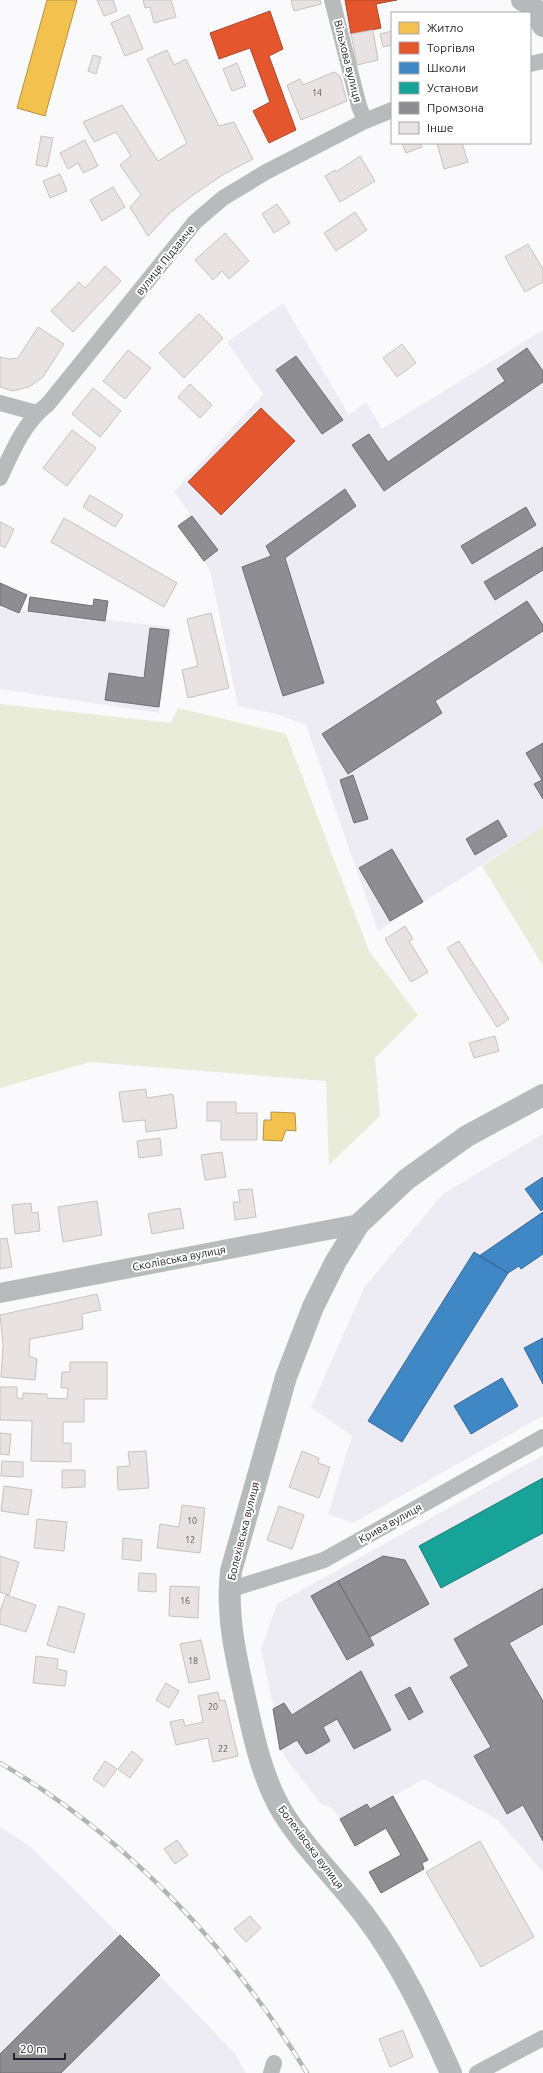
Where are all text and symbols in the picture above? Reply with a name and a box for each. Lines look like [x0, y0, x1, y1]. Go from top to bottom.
legend [391, 12, 531, 144]
street label: Вільхова вулиця [332, 19, 364, 103]
text: Житло [427, 21, 464, 34]
text: Торгівля [427, 41, 475, 54]
text: Школи [427, 61, 466, 74]
text: Установи [427, 81, 478, 94]
house number: 14 [312, 88, 322, 98]
text: Промзона [427, 101, 484, 114]
text: Інше [427, 121, 453, 134]
street label: вулиця Підзамче [133, 223, 197, 297]
street label: Сколівська вулиця [131, 1243, 227, 1273]
street label: Болехівська вулиця [225, 1481, 261, 1581]
street label: Крива вулиця [356, 1501, 424, 1545]
house number: 10 [187, 1516, 197, 1526]
house number: 12 [185, 1535, 195, 1545]
house number: 16 [180, 1596, 190, 1606]
house number: 18 [188, 1656, 198, 1666]
house number: 20 [208, 1702, 218, 1712]
house number: 22 [218, 1744, 228, 1754]
street label: Болехівська вулиця [276, 1803, 346, 1891]
scale bar [14, 2035, 65, 2061]
text: 20 m [20, 2042, 47, 2055]

